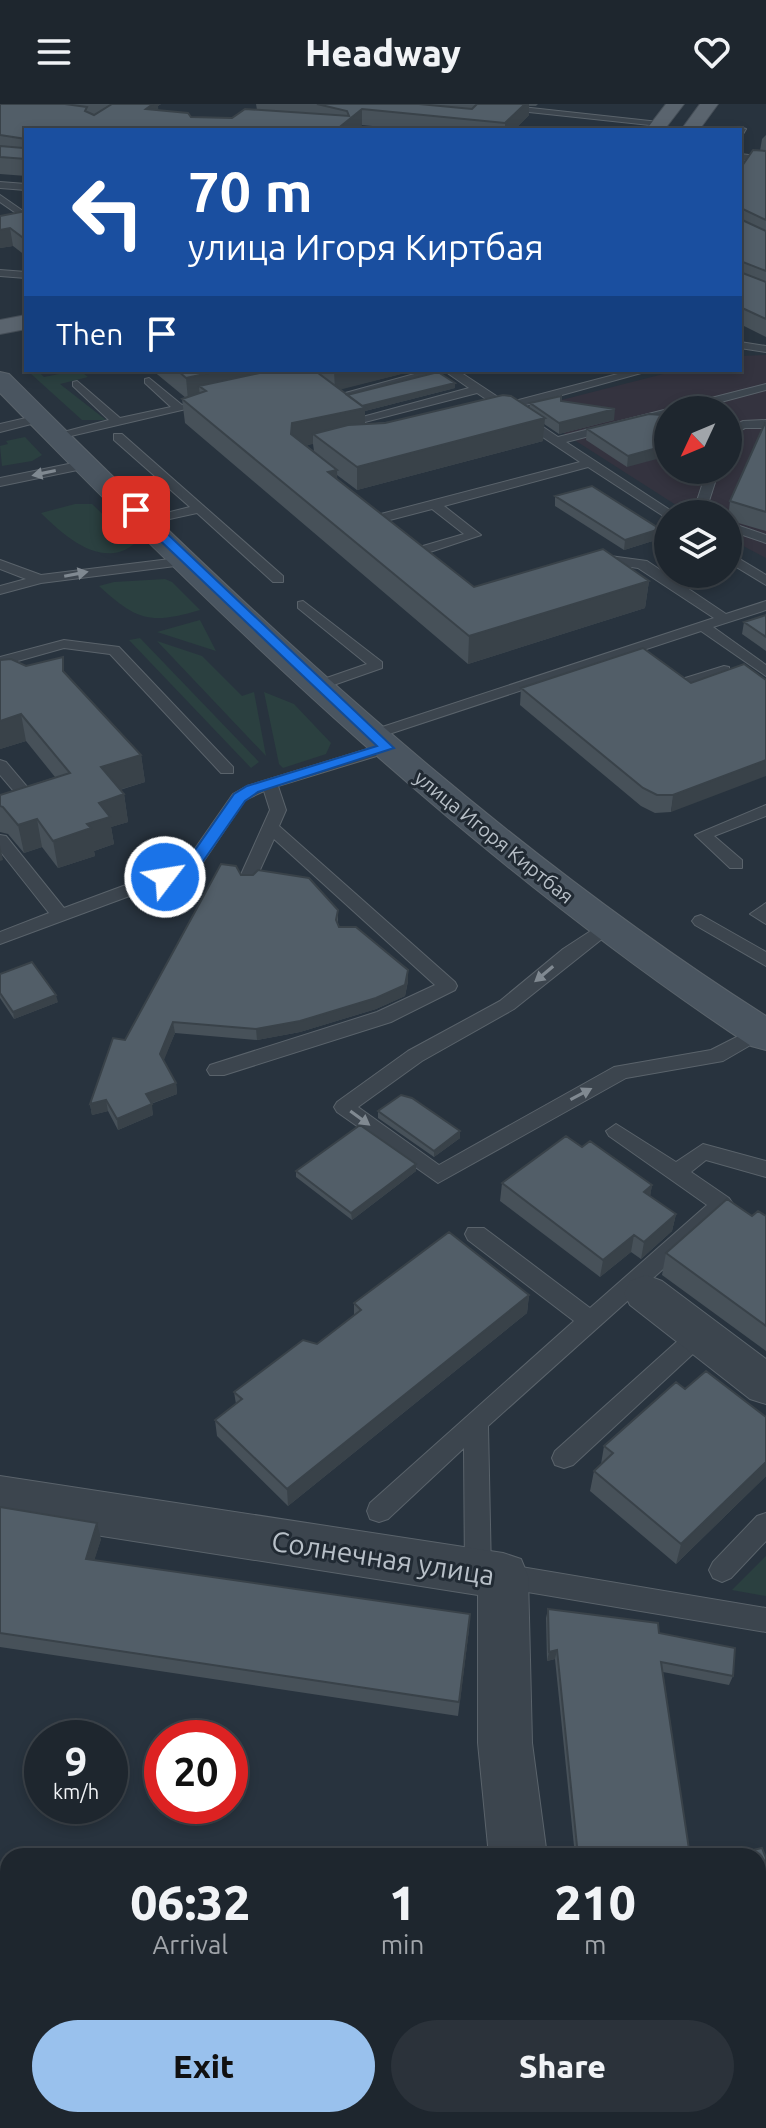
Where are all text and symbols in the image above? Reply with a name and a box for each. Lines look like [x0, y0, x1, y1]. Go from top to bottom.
icon: menu [32, 30, 76, 74]
icon: heart [690, 30, 734, 74]
text: Headway [305, 32, 461, 73]
icon: left [56, 160, 160, 264]
text: 70 m [188, 160, 313, 223]
text: улица Игоря Киртбая [188, 226, 544, 267]
icon: arrive [140, 312, 184, 356]
text: Then [56, 317, 124, 351]
north arrow [654, 396, 742, 484]
map controls [654, 396, 742, 588]
one-way arrow [31, 467, 56, 480]
pin [102, 476, 170, 544]
icon: arrive [114, 488, 158, 532]
button: layers [654, 500, 742, 588]
one-way arrow [64, 568, 89, 580]
street label: улица Игоря Киртбая [410, 765, 578, 908]
position arrow [123, 835, 207, 919]
one-way arrow [534, 965, 554, 982]
one-way arrow [569, 1088, 592, 1101]
one-way arrow [349, 1110, 370, 1126]
street label: Солнечная улица [269, 1525, 497, 1590]
speed limit sign: 20 [144, 1720, 248, 1824]
text: 9 [65, 1739, 87, 1784]
text: km/h [53, 1780, 99, 1803]
text: 06:32 [130, 1875, 250, 1929]
text: 1 [389, 1875, 416, 1929]
text: 210 [555, 1875, 636, 1929]
text: Arrival [152, 1930, 228, 1959]
text: min [381, 1930, 424, 1959]
text: m [584, 1930, 606, 1959]
button: Exit [32, 2020, 375, 2112]
button: Share [391, 2020, 734, 2112]

